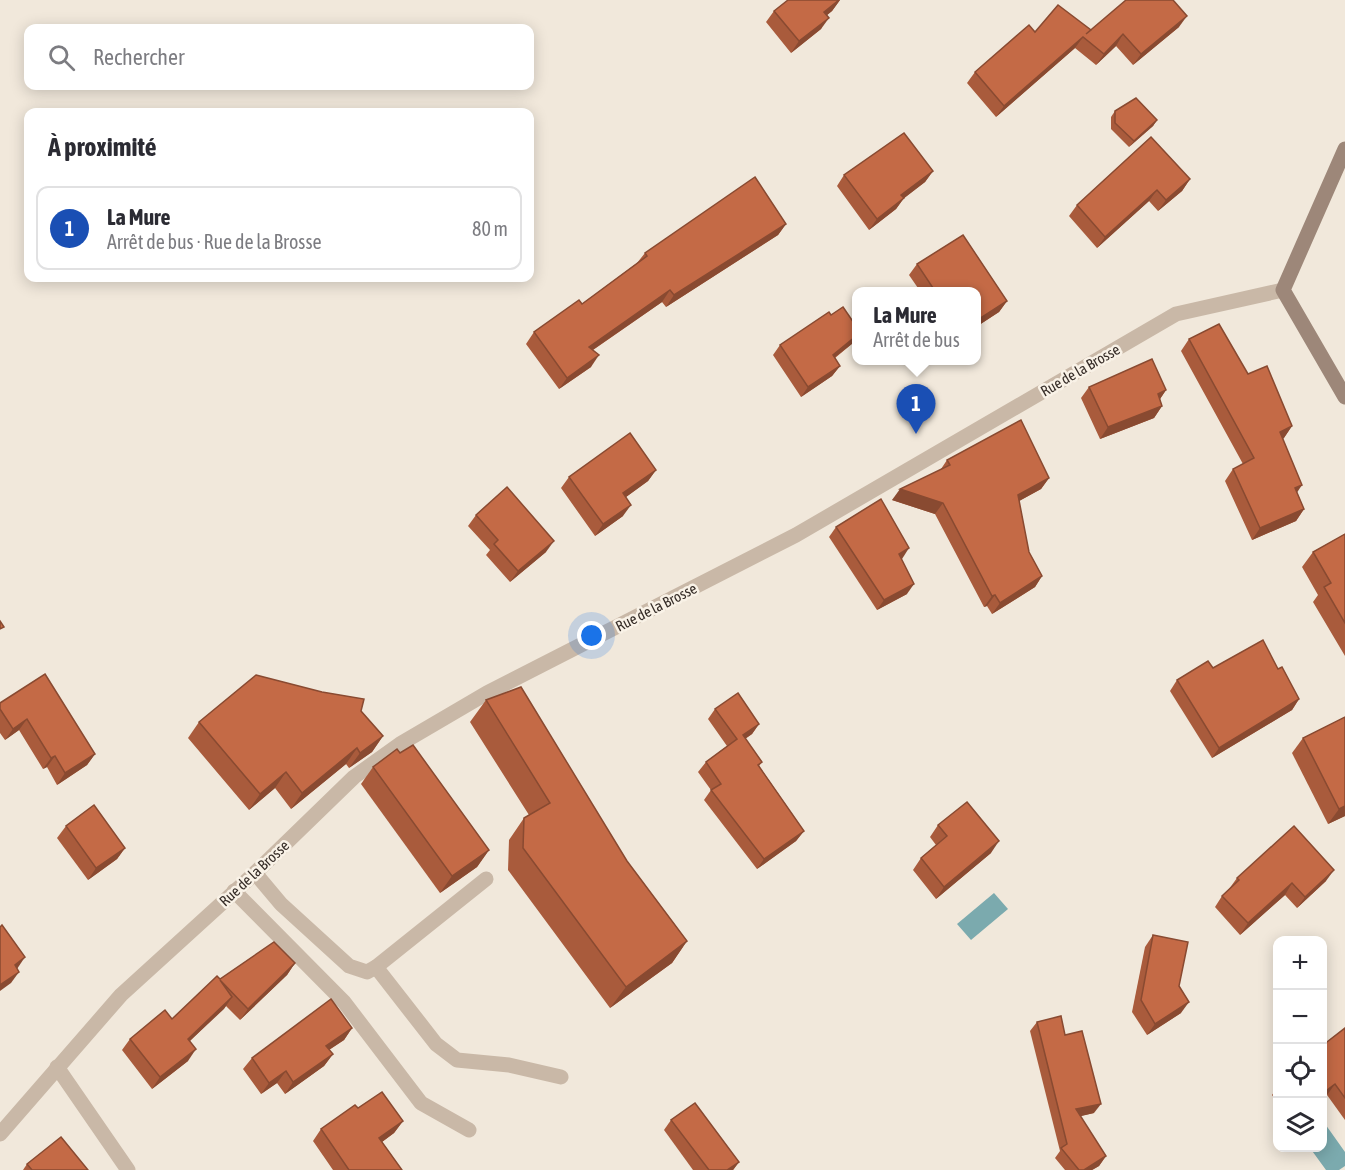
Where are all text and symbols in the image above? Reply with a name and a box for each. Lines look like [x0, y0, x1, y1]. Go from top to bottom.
search box [24, 24, 534, 90]
icon: search [45, 41, 78, 74]
text: Rechercher [93, 44, 184, 70]
text: À proximité [48, 132, 156, 162]
text: La Mure [107, 204, 171, 230]
text: 1 [65, 217, 74, 240]
text: 80 m [472, 217, 508, 240]
text: Arrêt de bus · Rue de la Brosse [107, 230, 322, 253]
popup [852, 287, 981, 365]
text: La Mure [873, 302, 937, 328]
text: Arrêt de bus [873, 328, 960, 351]
street label: Rue de la Brosse [1037, 340, 1123, 400]
pin: 1 [896, 384, 936, 434]
street label: Rue de la Brosse [613, 579, 699, 635]
your location [577, 621, 606, 650]
street label: Rue de la Brosse [216, 836, 292, 909]
map controls [1273, 936, 1327, 1152]
button: + [1273, 936, 1327, 990]
button: − [1273, 990, 1327, 1044]
button: locate [1273, 1044, 1327, 1098]
button: layers [1273, 1098, 1327, 1152]

